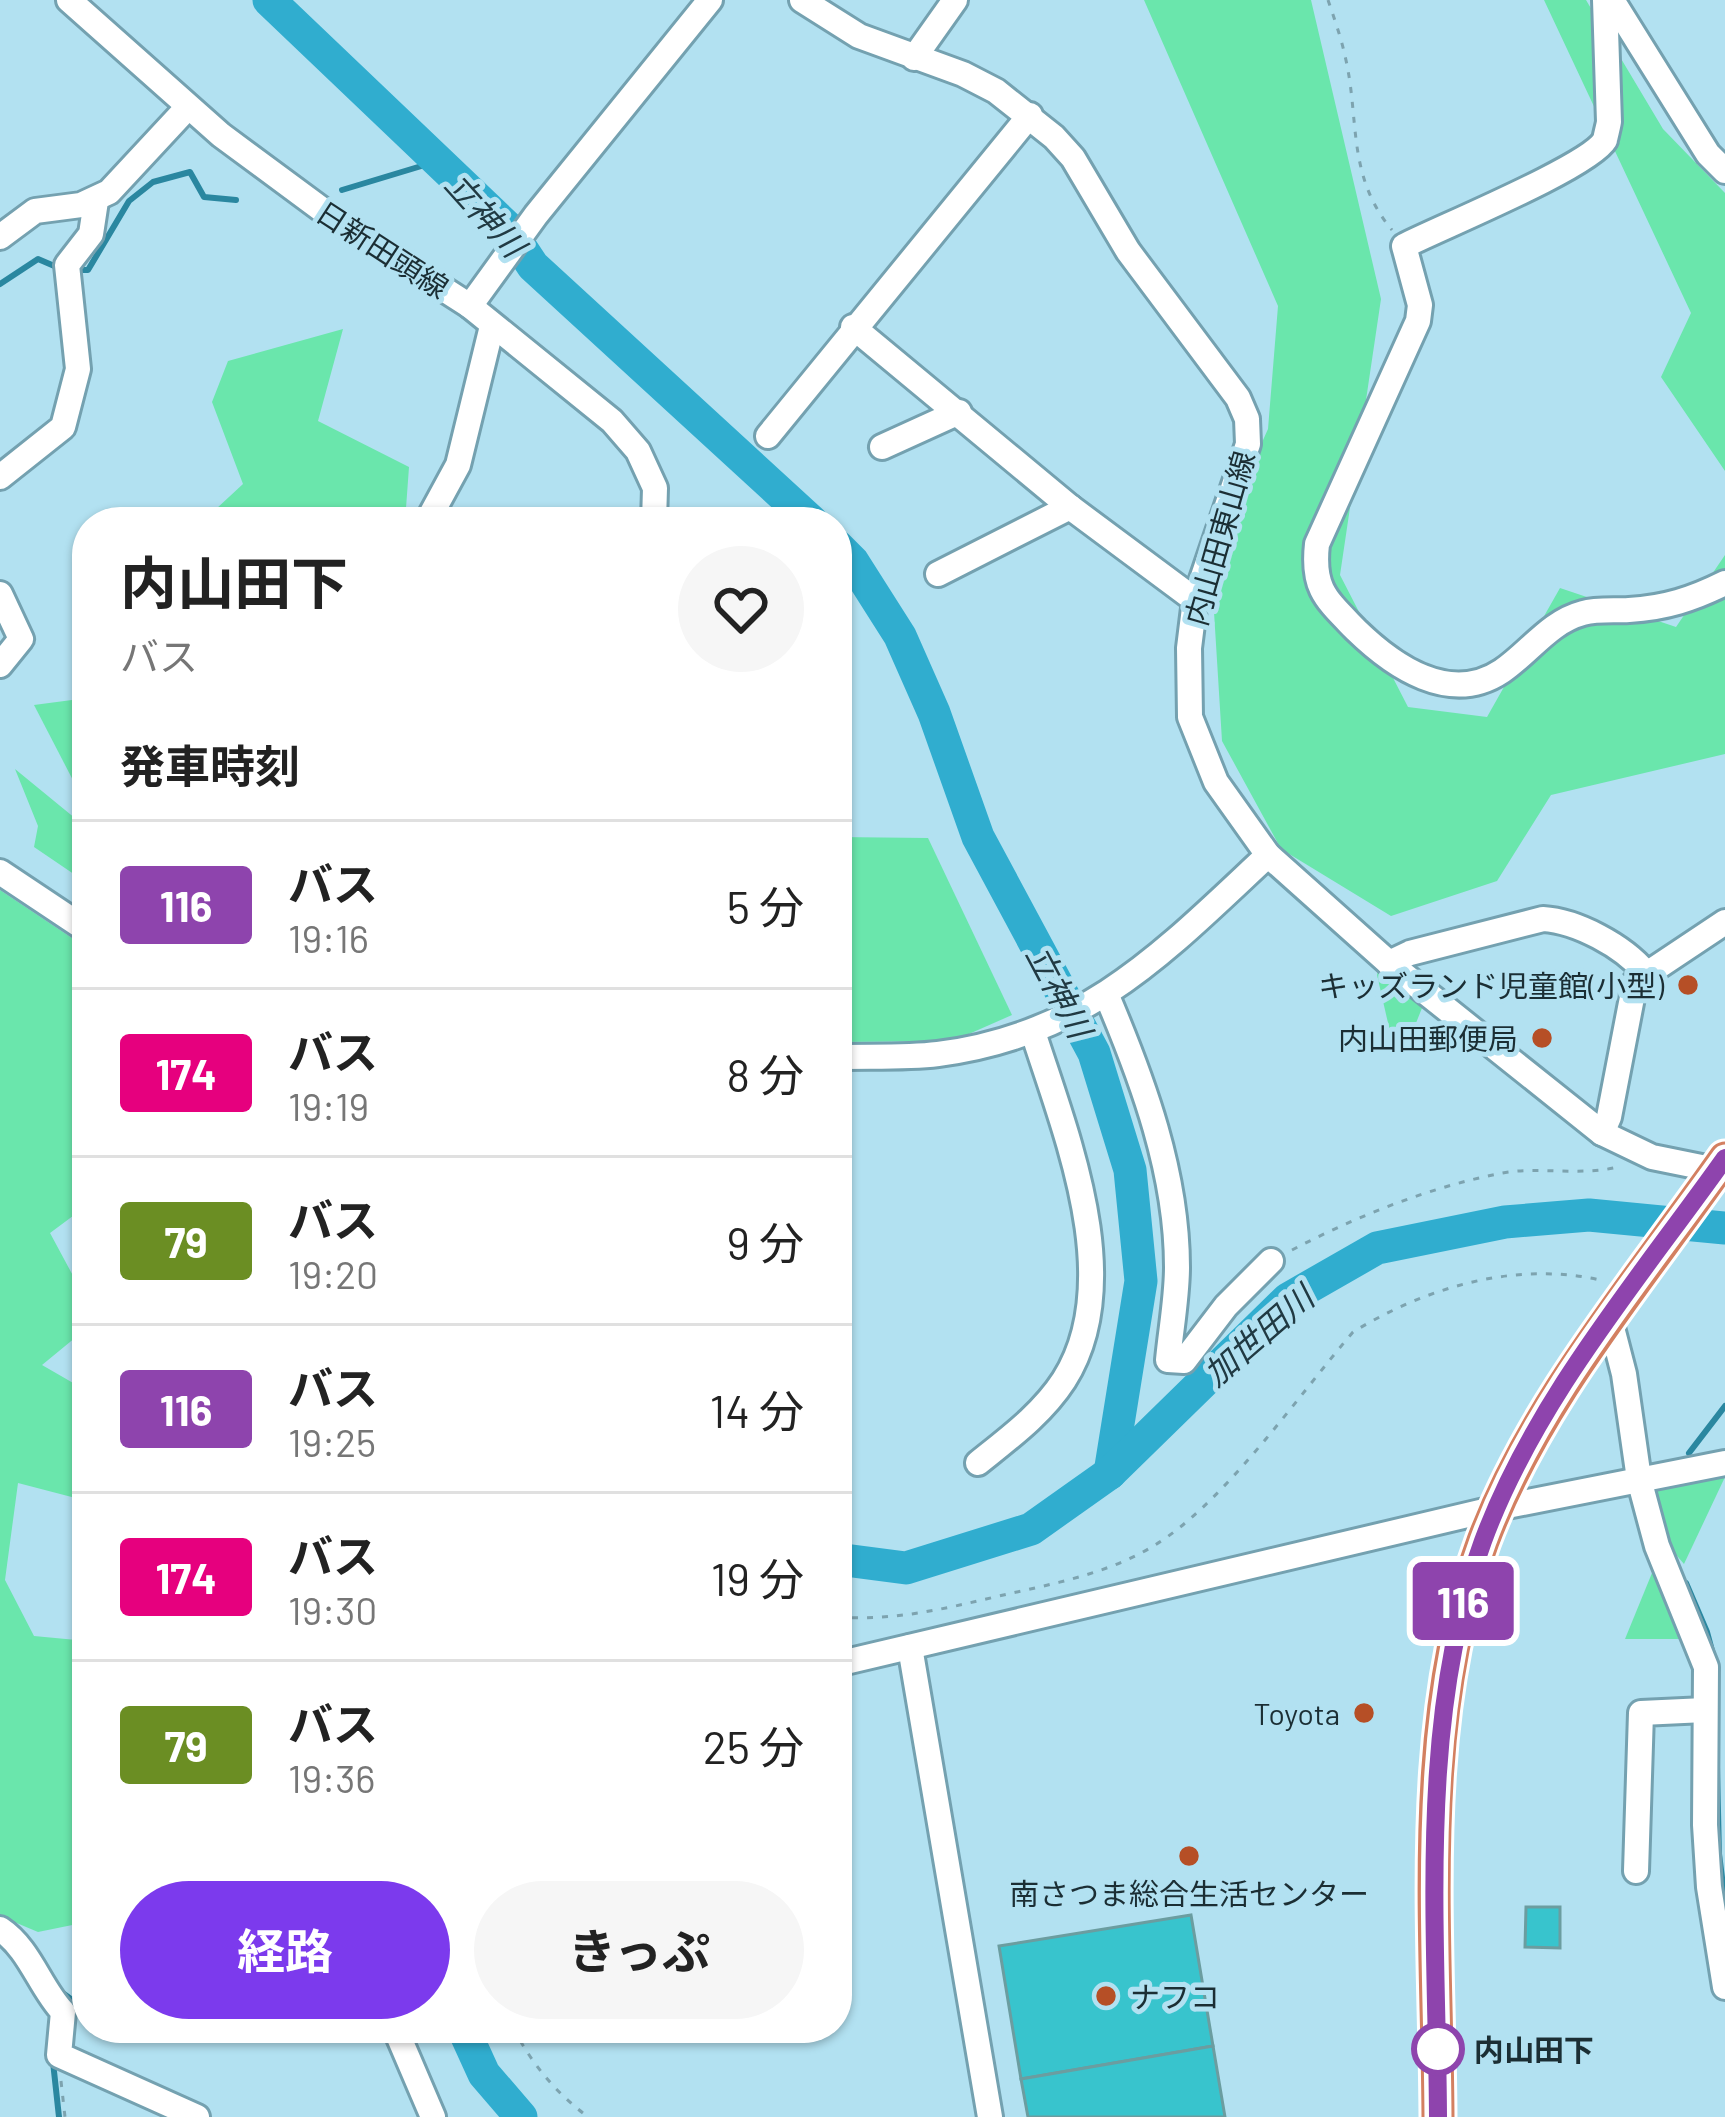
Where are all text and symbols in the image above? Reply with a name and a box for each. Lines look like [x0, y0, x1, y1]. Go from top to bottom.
water label: 立神川 [438, 164, 536, 266]
street label: 日新田頭線 [310, 193, 456, 305]
street label: 内山田東山線 [1177, 447, 1261, 629]
button: heart [678, 546, 804, 672]
text: 内山田下 [120, 547, 348, 615]
text: バス [120, 632, 198, 679]
text: 発車時刻 [120, 738, 300, 792]
text: バス [288, 856, 378, 910]
text: 5 分 [727, 879, 804, 933]
text: 116 [160, 880, 212, 930]
text: 19:16 [288, 914, 369, 961]
water label: 立神川 [1019, 938, 1102, 1047]
place label: キッズランド児童館(小型) [1318, 967, 1664, 1003]
marker: キッズランド児童館(小型) [1675, 972, 1701, 998]
place label: 内山田郵便局 [1338, 1020, 1518, 1056]
text: バス [288, 1024, 378, 1078]
marker: 内山田郵便局 [1529, 1025, 1555, 1051]
text: 8 分 [727, 1047, 804, 1101]
text: 174 [155, 1048, 217, 1098]
text: 19:19 [288, 1082, 369, 1129]
text: バス [288, 1192, 378, 1246]
text: 9 分 [727, 1215, 804, 1269]
text: 79 [164, 1216, 208, 1266]
text: 19:20 [288, 1250, 378, 1297]
water label: 加世田川 [1195, 1275, 1323, 1393]
text: バス [288, 1360, 378, 1414]
text: 14 分 [709, 1383, 804, 1437]
text: 116 [160, 1384, 212, 1434]
text: 19:25 [288, 1418, 376, 1465]
text: バス [288, 1528, 378, 1582]
text: 19 分 [711, 1551, 804, 1605]
text: 174 [155, 1552, 217, 1602]
line badge: 116 [1394, 1562, 1532, 1640]
text: 116 [1437, 1576, 1489, 1626]
text: 19:30 [288, 1586, 377, 1633]
place label: Toyota [1254, 1695, 1340, 1731]
text: バス [288, 1696, 378, 1750]
marker: Toyota [1351, 1700, 1377, 1726]
text: 25 分 [703, 1719, 804, 1773]
text: 79 [164, 1720, 208, 1770]
text: 19:36 [288, 1754, 375, 1801]
marker: 南さつま総合生活センター [1176, 1843, 1202, 1869]
place label: 南さつま総合生活センター [1009, 1875, 1369, 1911]
button: 経路 [120, 1881, 450, 2019]
button: きっぷ [474, 1881, 804, 2019]
place label: ナフコ [1130, 1978, 1220, 2014]
marker: ナフコ [1093, 1983, 1119, 2009]
marker: 内山田下 [1413, 2024, 1463, 2074]
place label: 内山田下 [1474, 2031, 1594, 2067]

